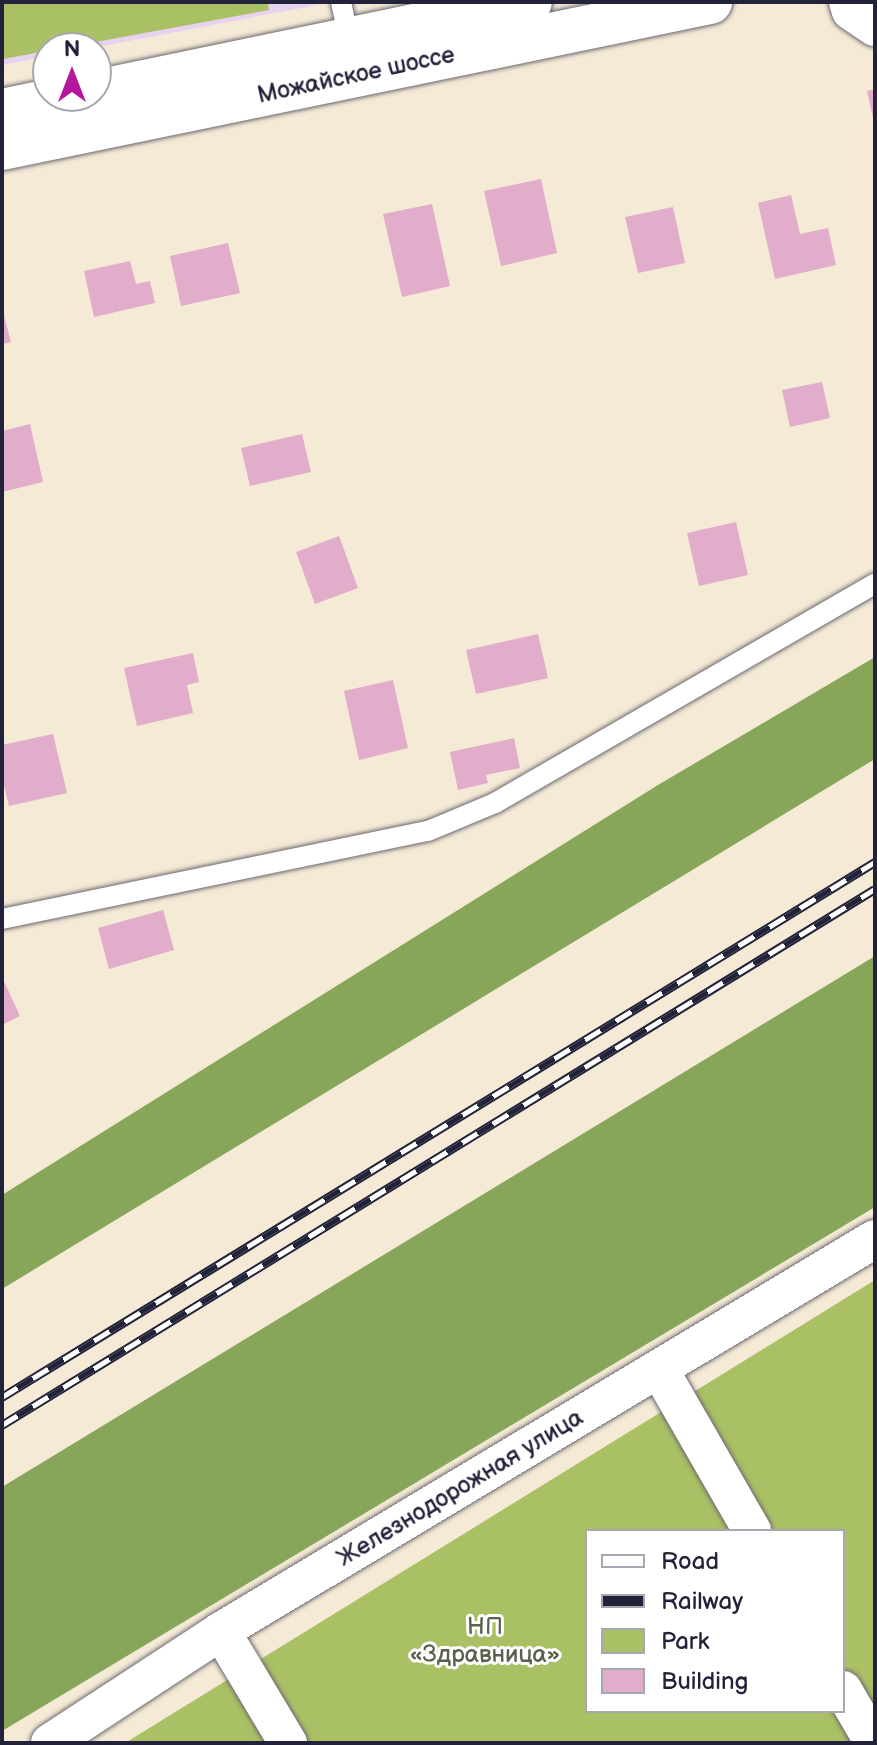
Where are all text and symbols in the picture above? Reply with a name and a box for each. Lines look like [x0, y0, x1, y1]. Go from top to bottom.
north arrow [32, 32, 112, 112]
text: N [64, 36, 80, 63]
street label: Можайское шоссе [255, 40, 457, 110]
street label: Железнодорожная улица [332, 1403, 588, 1573]
legend [585, 1529, 845, 1713]
text: Road [661, 1547, 719, 1576]
text: Railway [661, 1587, 743, 1616]
park label: НП «Здравница» [410, 1613, 560, 1669]
text: Park [661, 1627, 709, 1656]
text: Building [661, 1667, 748, 1696]

